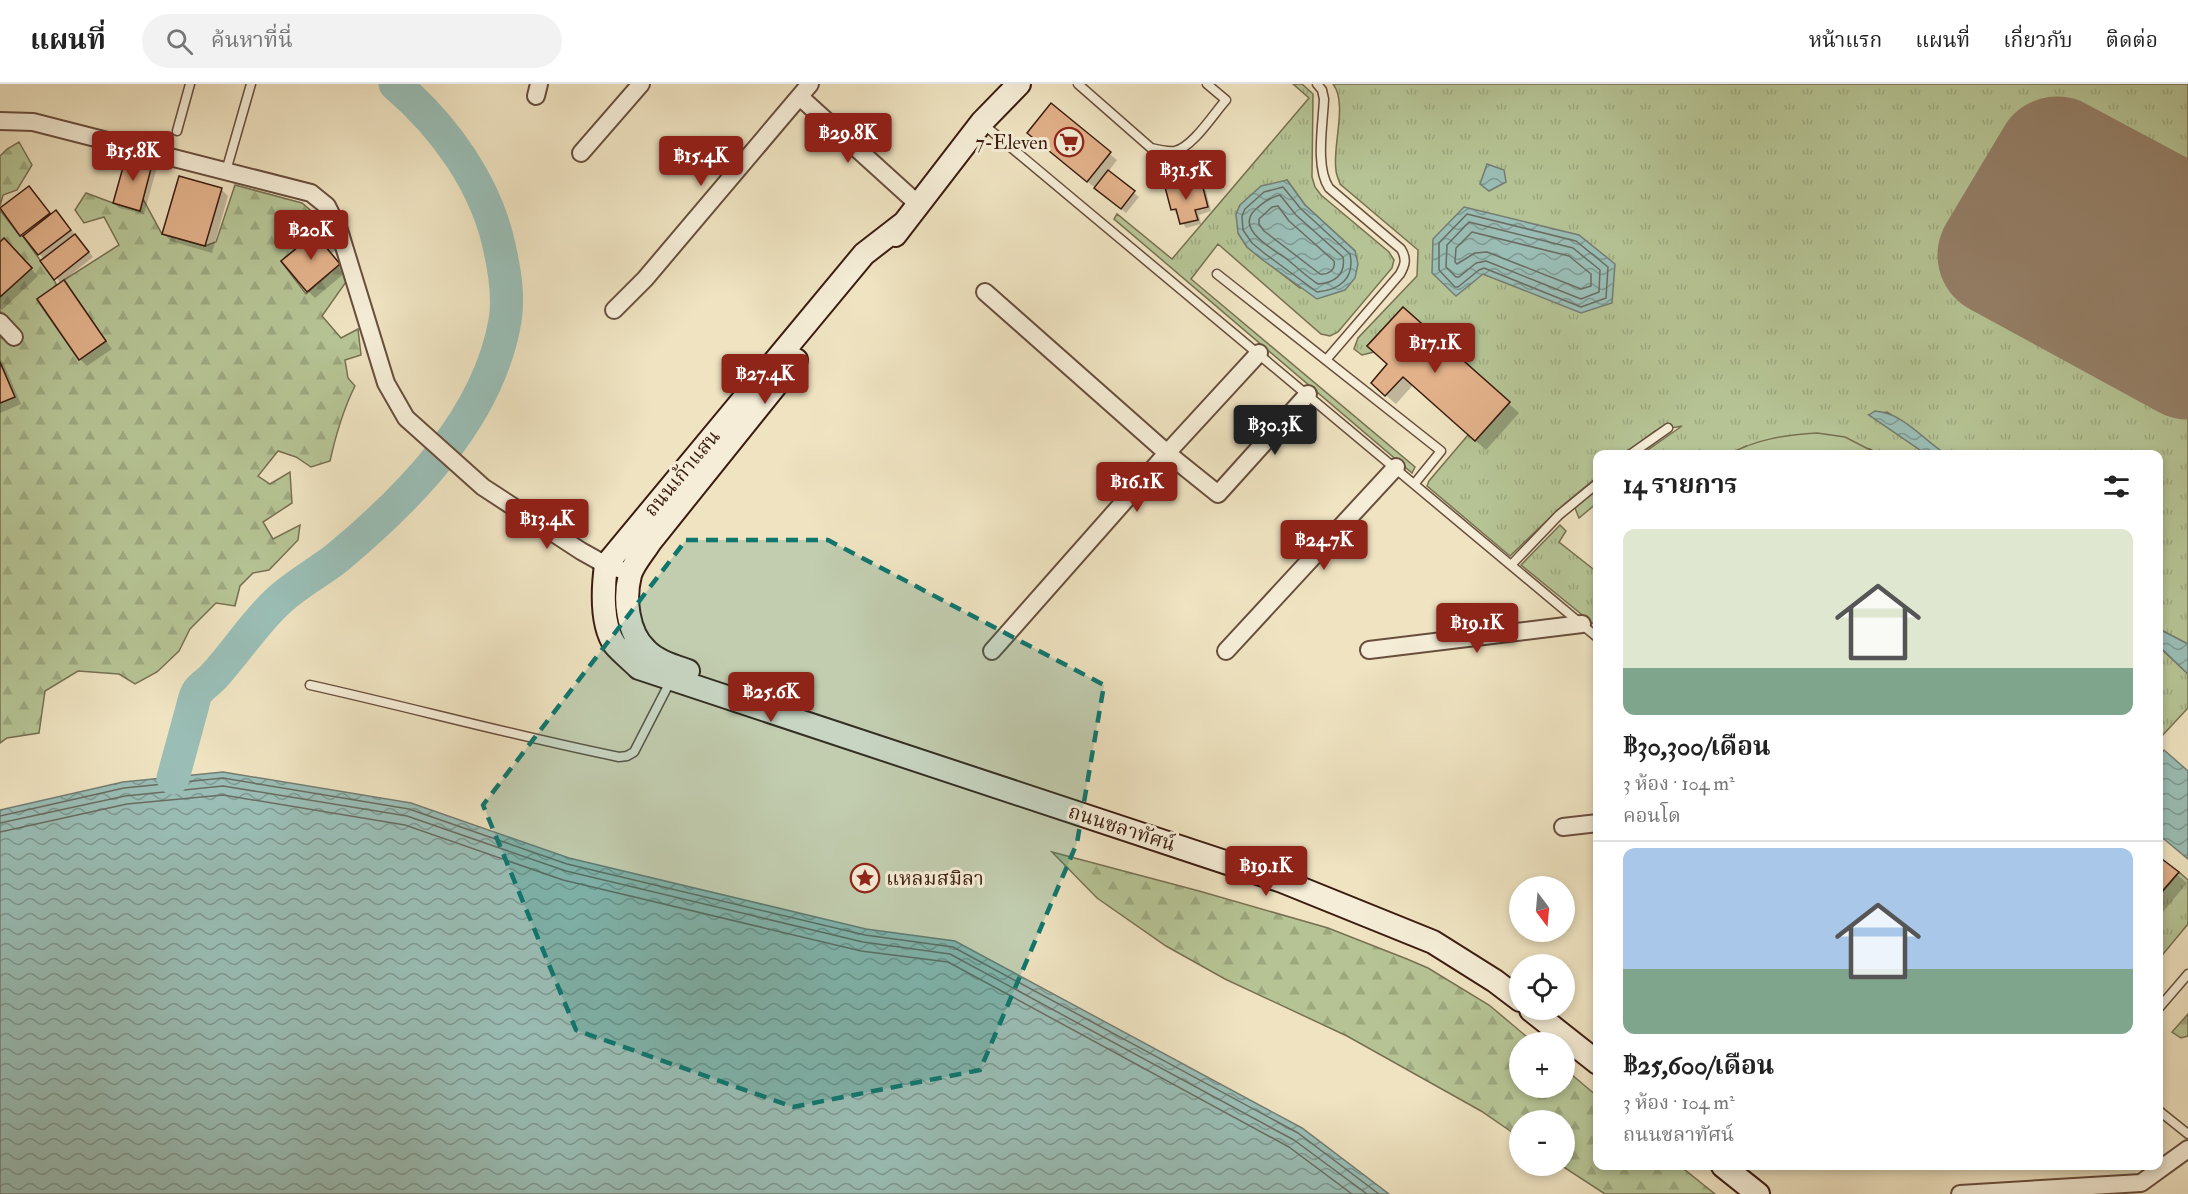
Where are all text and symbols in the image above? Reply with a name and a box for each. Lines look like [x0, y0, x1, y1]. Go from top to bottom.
search box [142, 14, 562, 68]
text: แผนที่ [30, 23, 106, 58]
icon: search [163, 25, 196, 58]
text: ค้นหาที่นี่ [211, 26, 293, 54]
text: หน้าแรก [1809, 27, 1882, 54]
text: แผนที่ [1915, 27, 1970, 54]
text: เกี่ยวกับ [2003, 27, 2073, 54]
text: ติดต่อ [2106, 27, 2158, 54]
pin: ฿29.8K [799, 113, 897, 164]
text: ฿29.8K [819, 120, 877, 145]
supermarket icon: 7-Eleven [1053, 126, 1085, 158]
place label: 7-Eleven [975, 130, 1048, 155]
pin: ฿15.8K [84, 131, 182, 182]
pin: ฿15.4K [652, 136, 750, 187]
text: ฿15.8K [106, 138, 160, 163]
text: ฿15.4K [673, 143, 729, 168]
pin: ฿31.5K [1137, 150, 1235, 201]
text: ฿31.5K [1160, 157, 1212, 182]
pin: ฿20K [275, 210, 347, 261]
text: ฿20K [288, 217, 334, 242]
pin: ฿17.1K [1386, 323, 1484, 374]
text: ฿17.1K [1409, 330, 1461, 355]
pin: ฿27.4K [716, 354, 814, 405]
text: ฿27.4K [736, 361, 794, 386]
pin: ฿30.3K [1226, 405, 1324, 456]
text: ฿30.3K [1248, 412, 1302, 437]
street label: ถนนเก้าแสน [638, 424, 726, 522]
pin: ฿16.1K [1088, 462, 1186, 513]
text: ฿16.1K [1110, 469, 1164, 494]
text: 14 รายการ [1623, 469, 1738, 501]
icon: filters [2100, 470, 2133, 503]
pin: ฿13.4K [498, 499, 596, 550]
text: ฿13.4K [520, 506, 574, 531]
pin: ฿24.7K [1275, 520, 1373, 571]
text: ฿24.7K [1295, 527, 1353, 552]
icon: home [1824, 568, 1932, 676]
pin: ฿19.1K [1428, 603, 1526, 654]
text: ฿19.1K [1450, 610, 1504, 635]
pin: ฿25.6K [722, 672, 820, 723]
text: ฿25.6K [742, 679, 800, 704]
text: ฿30,300/เดือน [1623, 731, 1770, 763]
text: 3 ห้อง · 104 m² [1623, 771, 1735, 796]
street label: ถนนชลาทัศน์ [1065, 799, 1179, 857]
text: คอนโด [1623, 803, 1681, 828]
pin: ฿19.1K [1217, 846, 1315, 897]
text: ฿19.1K [1239, 853, 1293, 878]
place icon: แหลมสมิลา [849, 862, 881, 894]
place label: แหลมสมิลา [886, 866, 984, 891]
north arrow [1509, 876, 1575, 942]
map controls [1509, 876, 1575, 1176]
icon: home [1824, 887, 1932, 995]
button: locate [1509, 954, 1575, 1020]
button: + [1509, 1032, 1575, 1098]
text: ฿25,600/เดือน [1623, 1050, 1774, 1082]
text: 3 ห้อง · 104 m² [1623, 1090, 1735, 1115]
button: − [1509, 1110, 1575, 1176]
text: ถนนชลาทัศน์ [1623, 1122, 1734, 1147]

